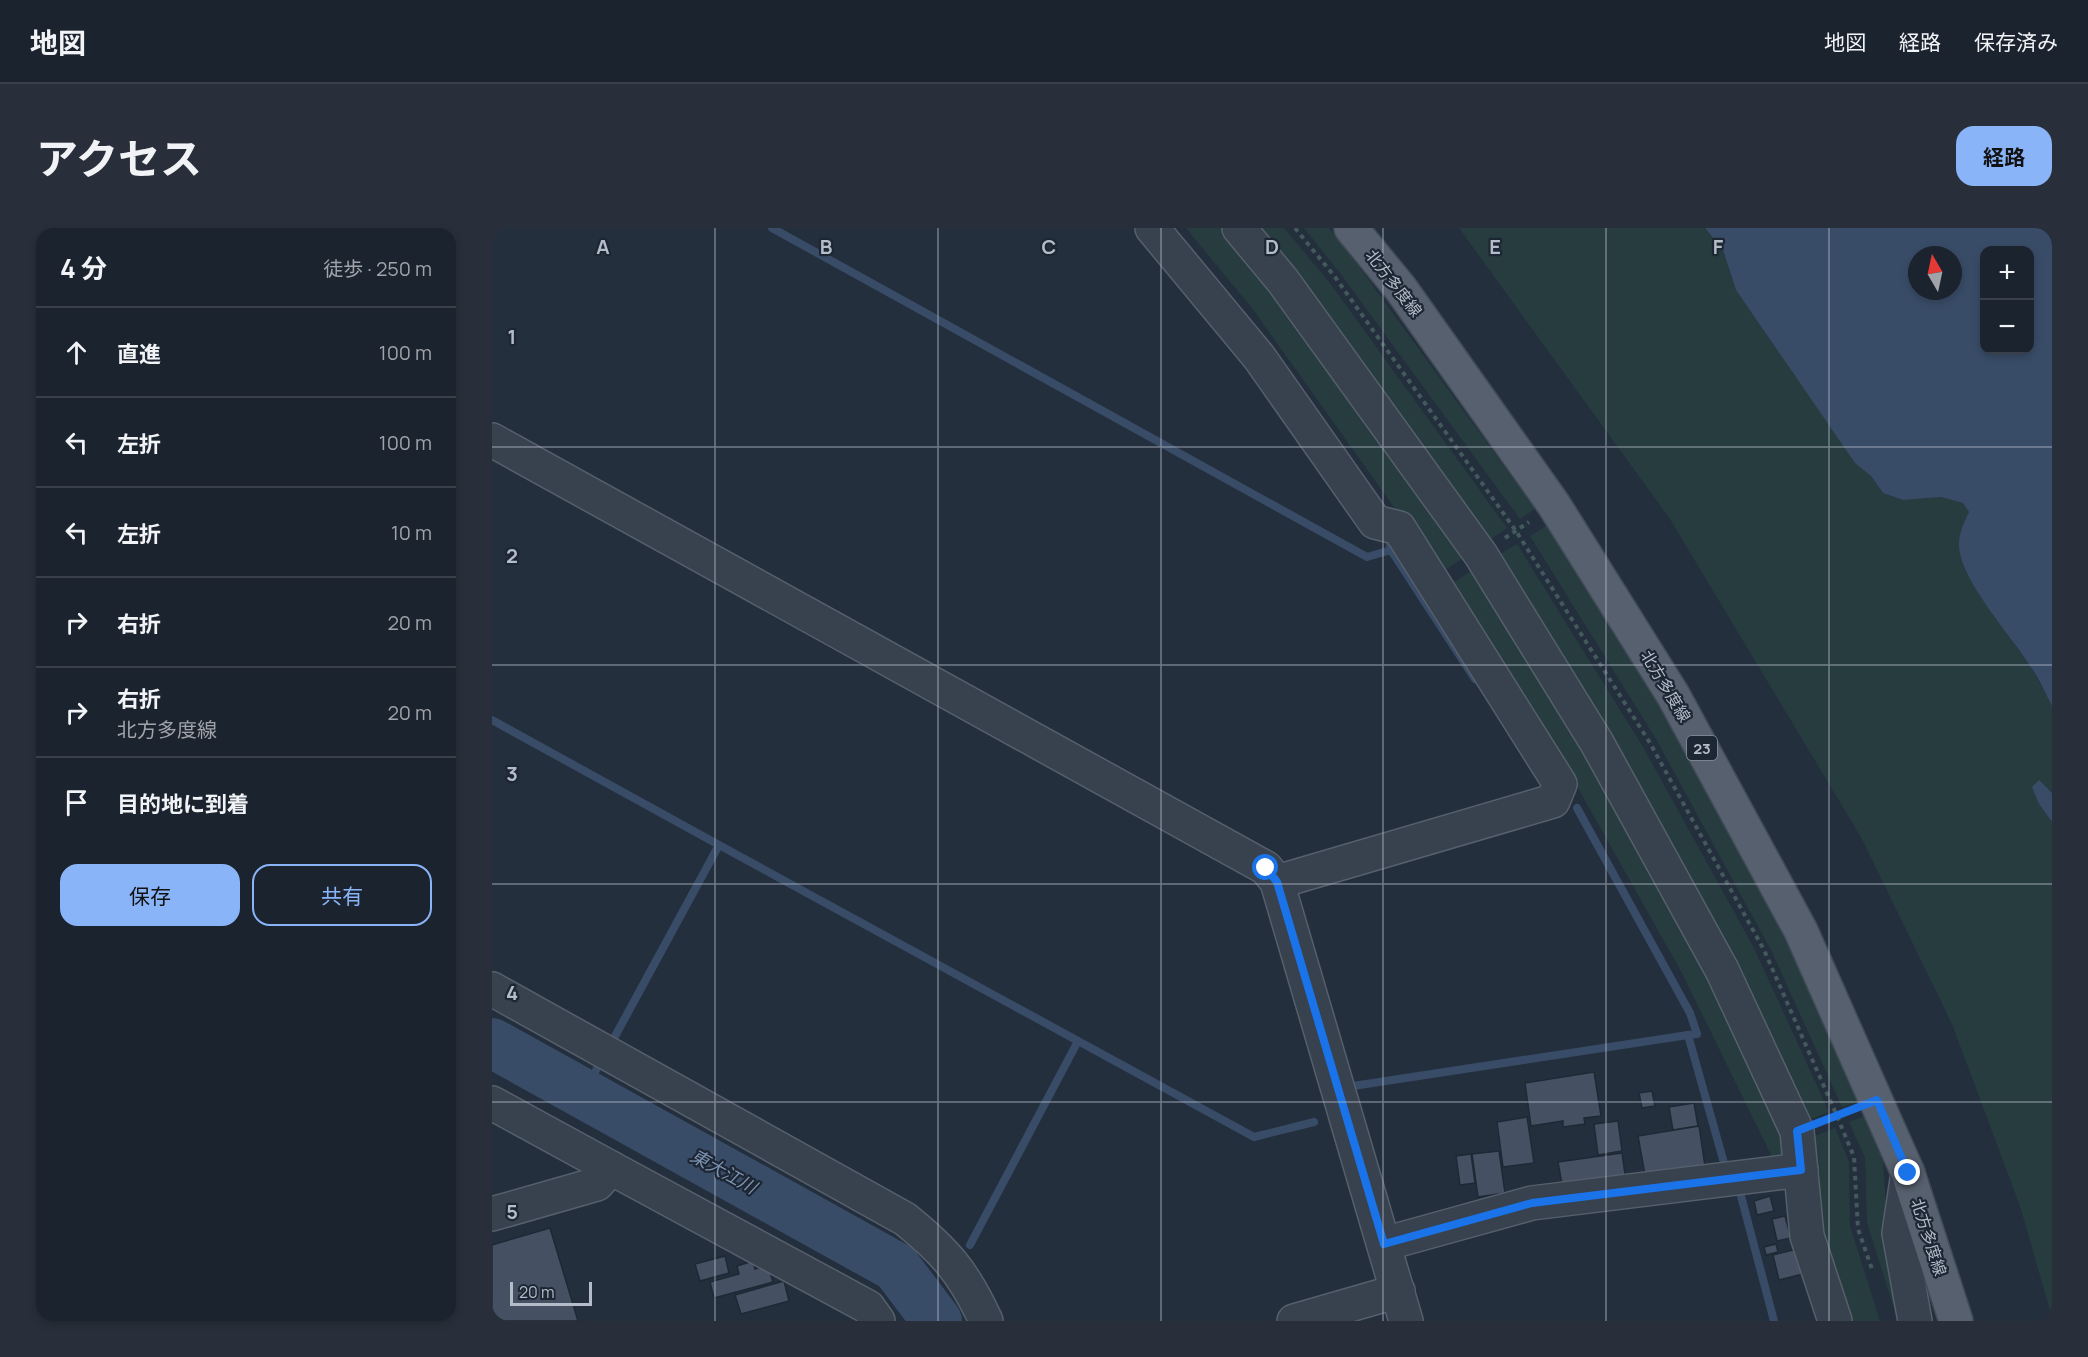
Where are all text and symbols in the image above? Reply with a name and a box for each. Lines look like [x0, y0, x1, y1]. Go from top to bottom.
text: 地図 [30, 23, 86, 61]
text: 地図 [1824, 28, 1866, 56]
text: 経路 [1899, 28, 1941, 56]
text: 保存済み [1974, 28, 2058, 56]
button: 経路 [1956, 126, 2052, 186]
text: アクセス [36, 129, 202, 187]
text: A [596, 233, 610, 260]
text: B [820, 233, 833, 260]
text: C [1042, 233, 1056, 260]
text: D [1265, 233, 1279, 260]
text: E [1489, 233, 1501, 260]
text: F [1713, 233, 1724, 260]
street label: 北方多度線 [1361, 245, 1427, 321]
north arrow [1908, 246, 1962, 300]
map controls [1980, 246, 2034, 354]
button: + [1980, 246, 2034, 300]
text: 4 分 [60, 250, 107, 286]
text: 徒歩 · 250 m [323, 255, 432, 282]
button: − [1980, 300, 2034, 354]
text: 1 [508, 323, 516, 350]
icon: ahead [60, 336, 93, 369]
text: 直進 [117, 339, 161, 369]
text: 100 m [379, 339, 432, 366]
icon: left [60, 426, 93, 459]
text: 左折 [117, 429, 161, 459]
text: 100 m [379, 429, 432, 456]
icon: left [60, 516, 93, 549]
text: 左折 [117, 519, 161, 549]
text: 10 m [391, 519, 432, 546]
text: 2 [506, 542, 518, 569]
icon: right [60, 606, 93, 639]
text: 右折 [117, 609, 161, 639]
text: 20 m [387, 609, 432, 636]
street label: 北方多度線 [1636, 646, 1696, 726]
text: 右折 [117, 684, 161, 714]
icon: right [60, 696, 93, 729]
text: 20 m [387, 699, 432, 726]
text: 北方多度線 [117, 716, 217, 743]
road number: 23 [1687, 736, 1717, 760]
text: 3 [506, 760, 518, 787]
icon: arrive [60, 786, 93, 819]
text: 目的地に到着 [117, 789, 249, 819]
route start [1252, 854, 1278, 880]
button: 保存 [60, 864, 240, 926]
button: 共有 [252, 864, 432, 926]
text: 4 [506, 979, 518, 1006]
water label: 東大江川 [687, 1143, 763, 1200]
route end [1894, 1159, 1920, 1185]
street label: 北方多度線 [1906, 1196, 1952, 1278]
text: 5 [506, 1198, 518, 1225]
scale bar [510, 1279, 592, 1306]
text: 20 m [519, 1281, 555, 1303]

